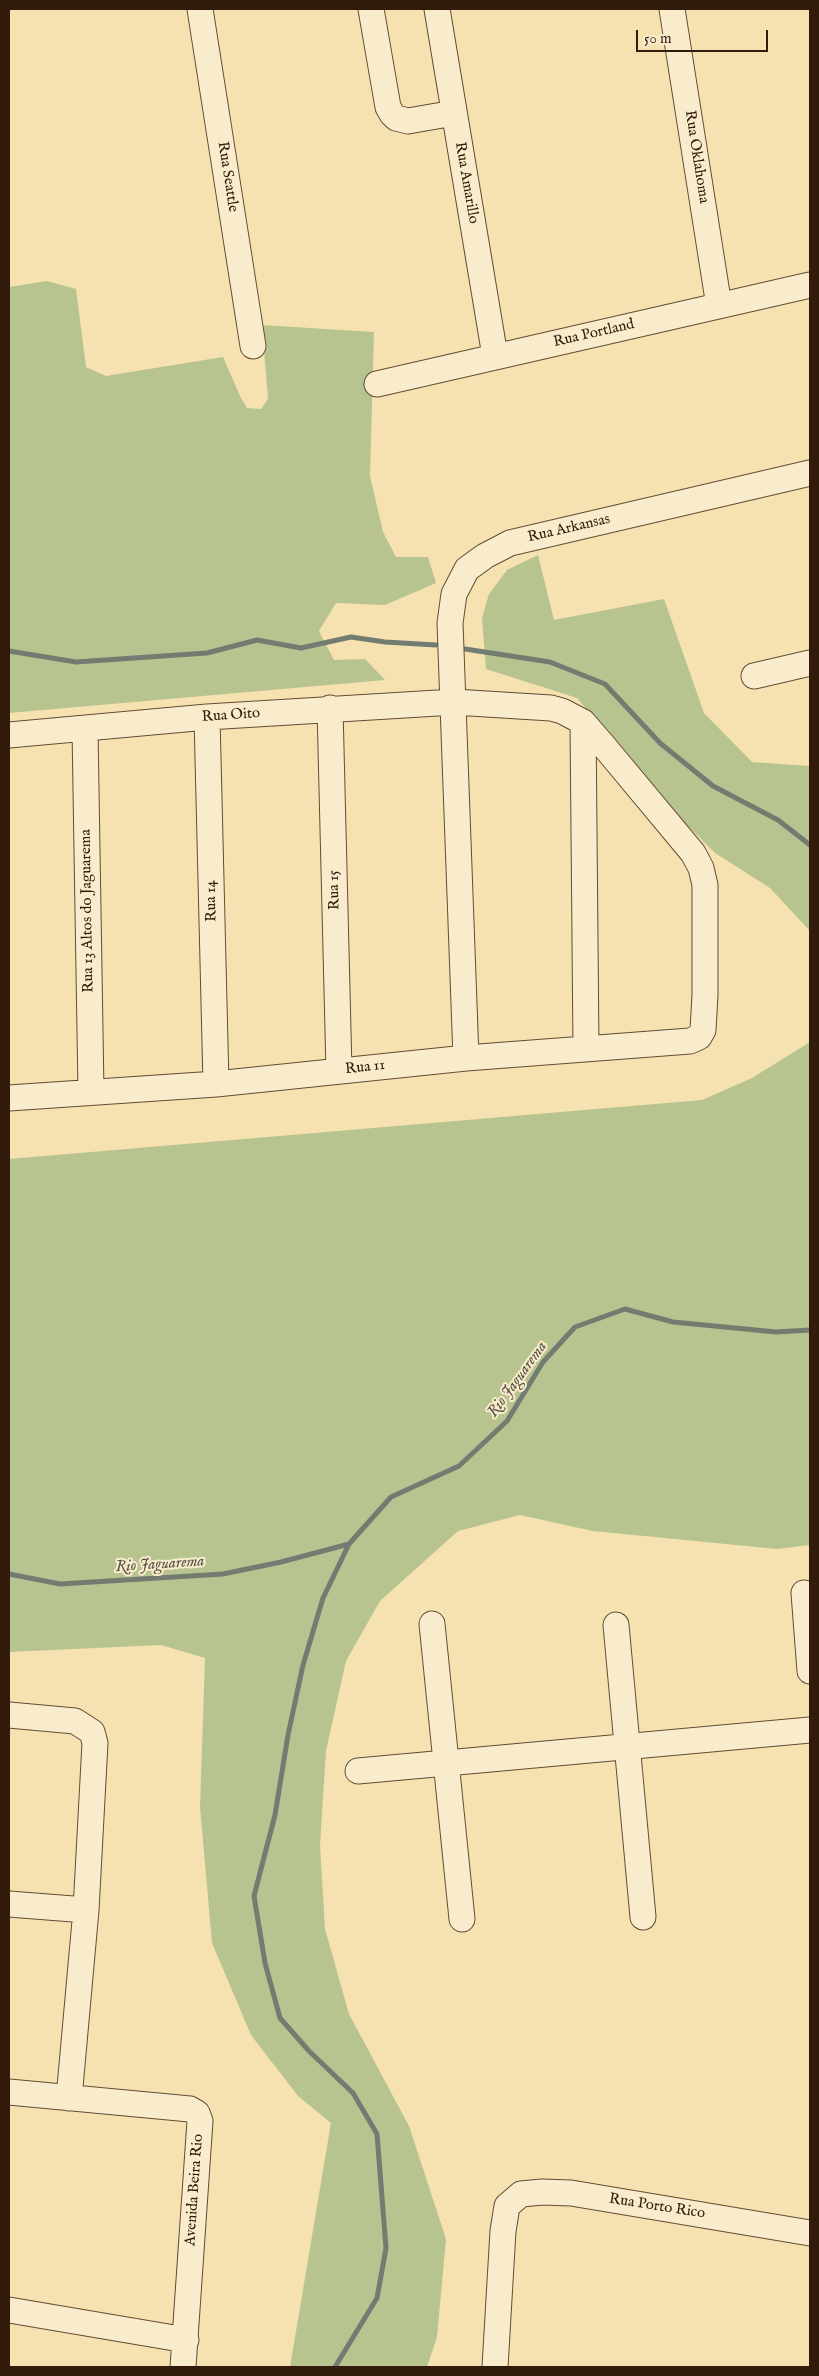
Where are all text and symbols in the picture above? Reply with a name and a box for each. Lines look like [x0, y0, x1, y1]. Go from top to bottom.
scale bar [639, 20, 772, 52]
text: 50 m [644, 29, 672, 48]
street label: Rua Oklahoma [680, 109, 712, 205]
street label: Rua Seattle [213, 140, 241, 214]
street label: Rua Amarillo [450, 141, 482, 225]
street label: Rua Portland [552, 316, 636, 352]
street label: Rua Arkansas [526, 511, 612, 547]
street label: Rua Oito [201, 705, 261, 727]
street label: Rua 13 Altos do Jaguarema [78, 829, 98, 993]
street label: Rua 15 [326, 870, 344, 910]
street label: Rua 14 [203, 880, 221, 922]
street label: Rua 11 [344, 1057, 386, 1079]
water label: Rio Jaguarema [484, 1338, 552, 1422]
water label: Rio Jaguarema [115, 1552, 205, 1578]
street label: Avenida Beira Rio [182, 2133, 208, 2247]
street label: Rua Porto Rico [608, 2191, 706, 2223]

